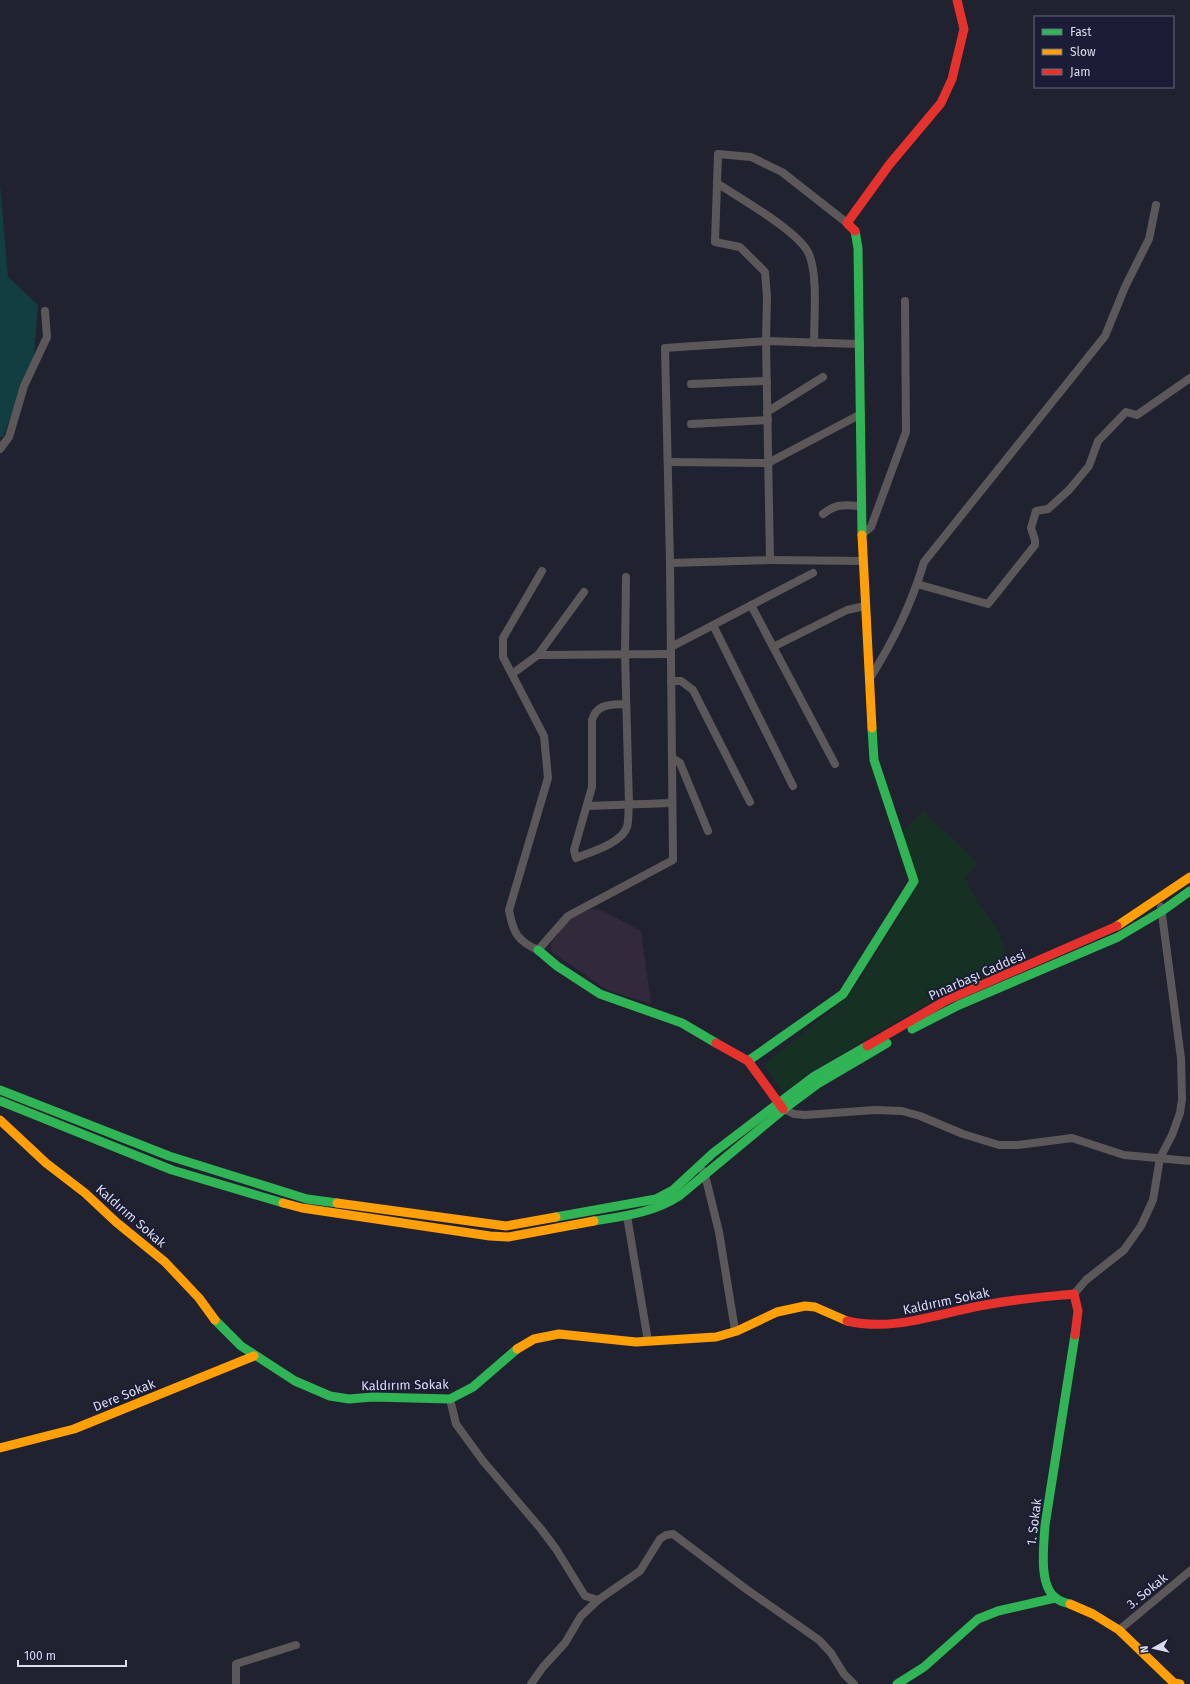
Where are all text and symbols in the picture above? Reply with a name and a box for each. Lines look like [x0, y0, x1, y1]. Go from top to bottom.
legend [1034, 16, 1174, 88]
text: Fast [1070, 25, 1092, 39]
text: Slow [1070, 45, 1096, 59]
text: Jam [1070, 65, 1090, 79]
street label: Pınarbaşı Caddesi [926, 947, 1028, 1003]
street label: Kaldırım Sokak [93, 1182, 169, 1251]
street label: Kaldırım Sokak [901, 1284, 991, 1317]
street label: Dere Sokak [91, 1376, 157, 1414]
street label: Kaldırım Sokak [361, 1377, 449, 1393]
street label: 1. Sokak [1024, 1497, 1044, 1546]
street label: 3. Sokak [1124, 1570, 1171, 1612]
north arrow [1134, 1628, 1174, 1668]
scale bar [18, 1642, 126, 1668]
text: N [1138, 1645, 1152, 1654]
text: 100 m [24, 1649, 56, 1663]

